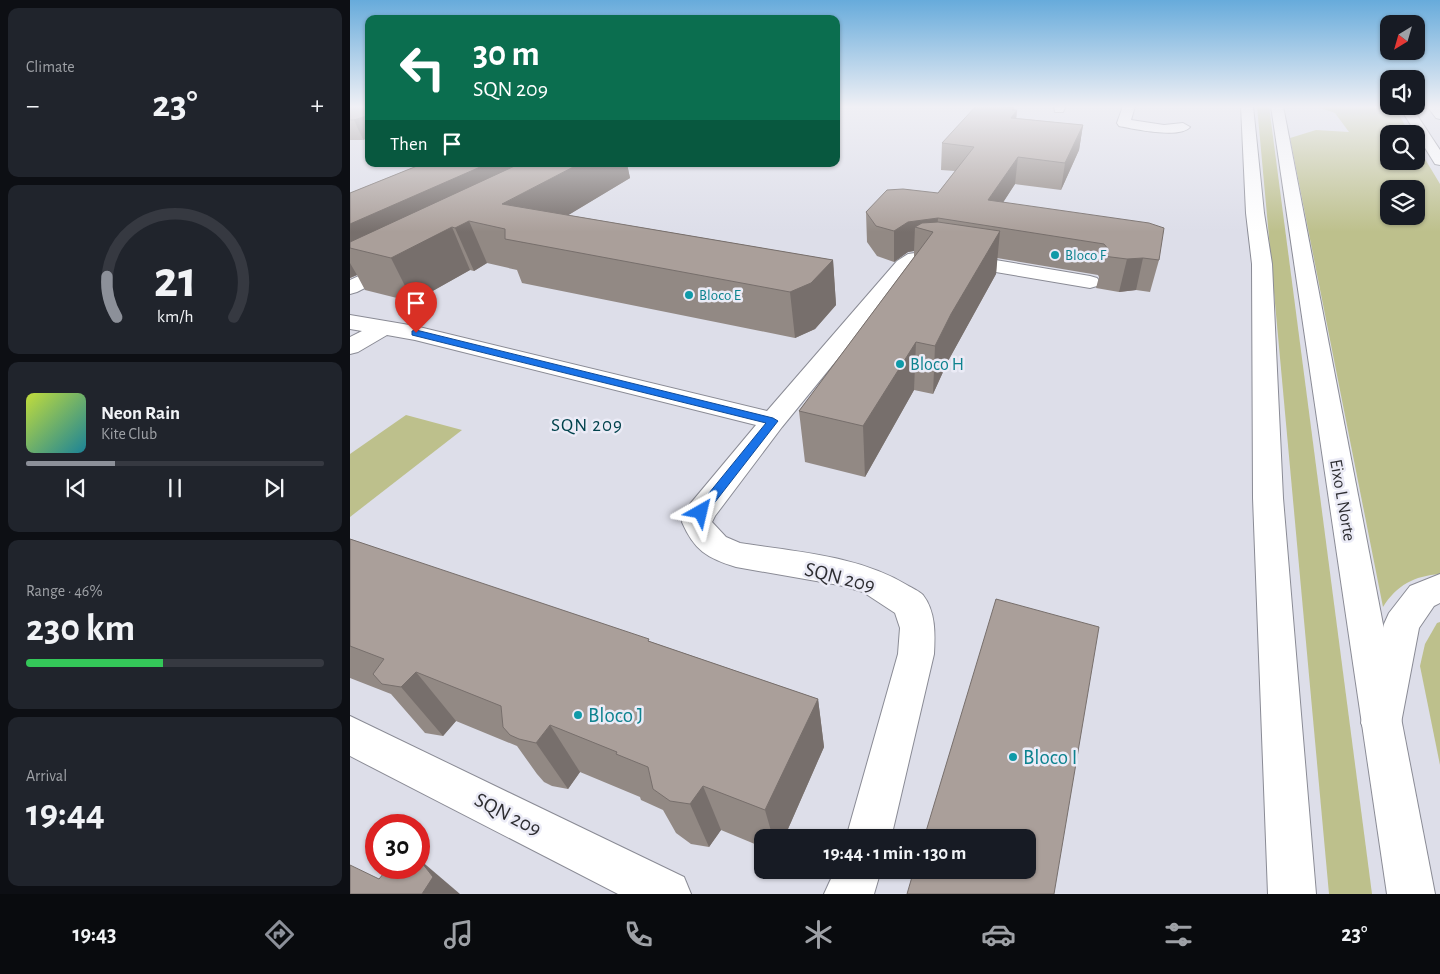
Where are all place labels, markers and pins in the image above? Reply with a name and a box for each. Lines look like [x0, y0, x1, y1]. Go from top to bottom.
place label: Bloco F [1065, 248, 1107, 263]
marker: Bloco F [1049, 249, 1061, 261]
pin [395, 282, 437, 333]
place label: Bloco E [699, 288, 741, 303]
marker: Bloco E [683, 289, 695, 301]
place label: Bloco H [910, 356, 964, 374]
marker: Bloco H [894, 358, 906, 370]
place label: Bloco J [588, 705, 643, 726]
marker: Bloco J [572, 709, 584, 721]
place label: Bloco I [1023, 747, 1077, 768]
marker: Bloco I [1007, 751, 1019, 763]

